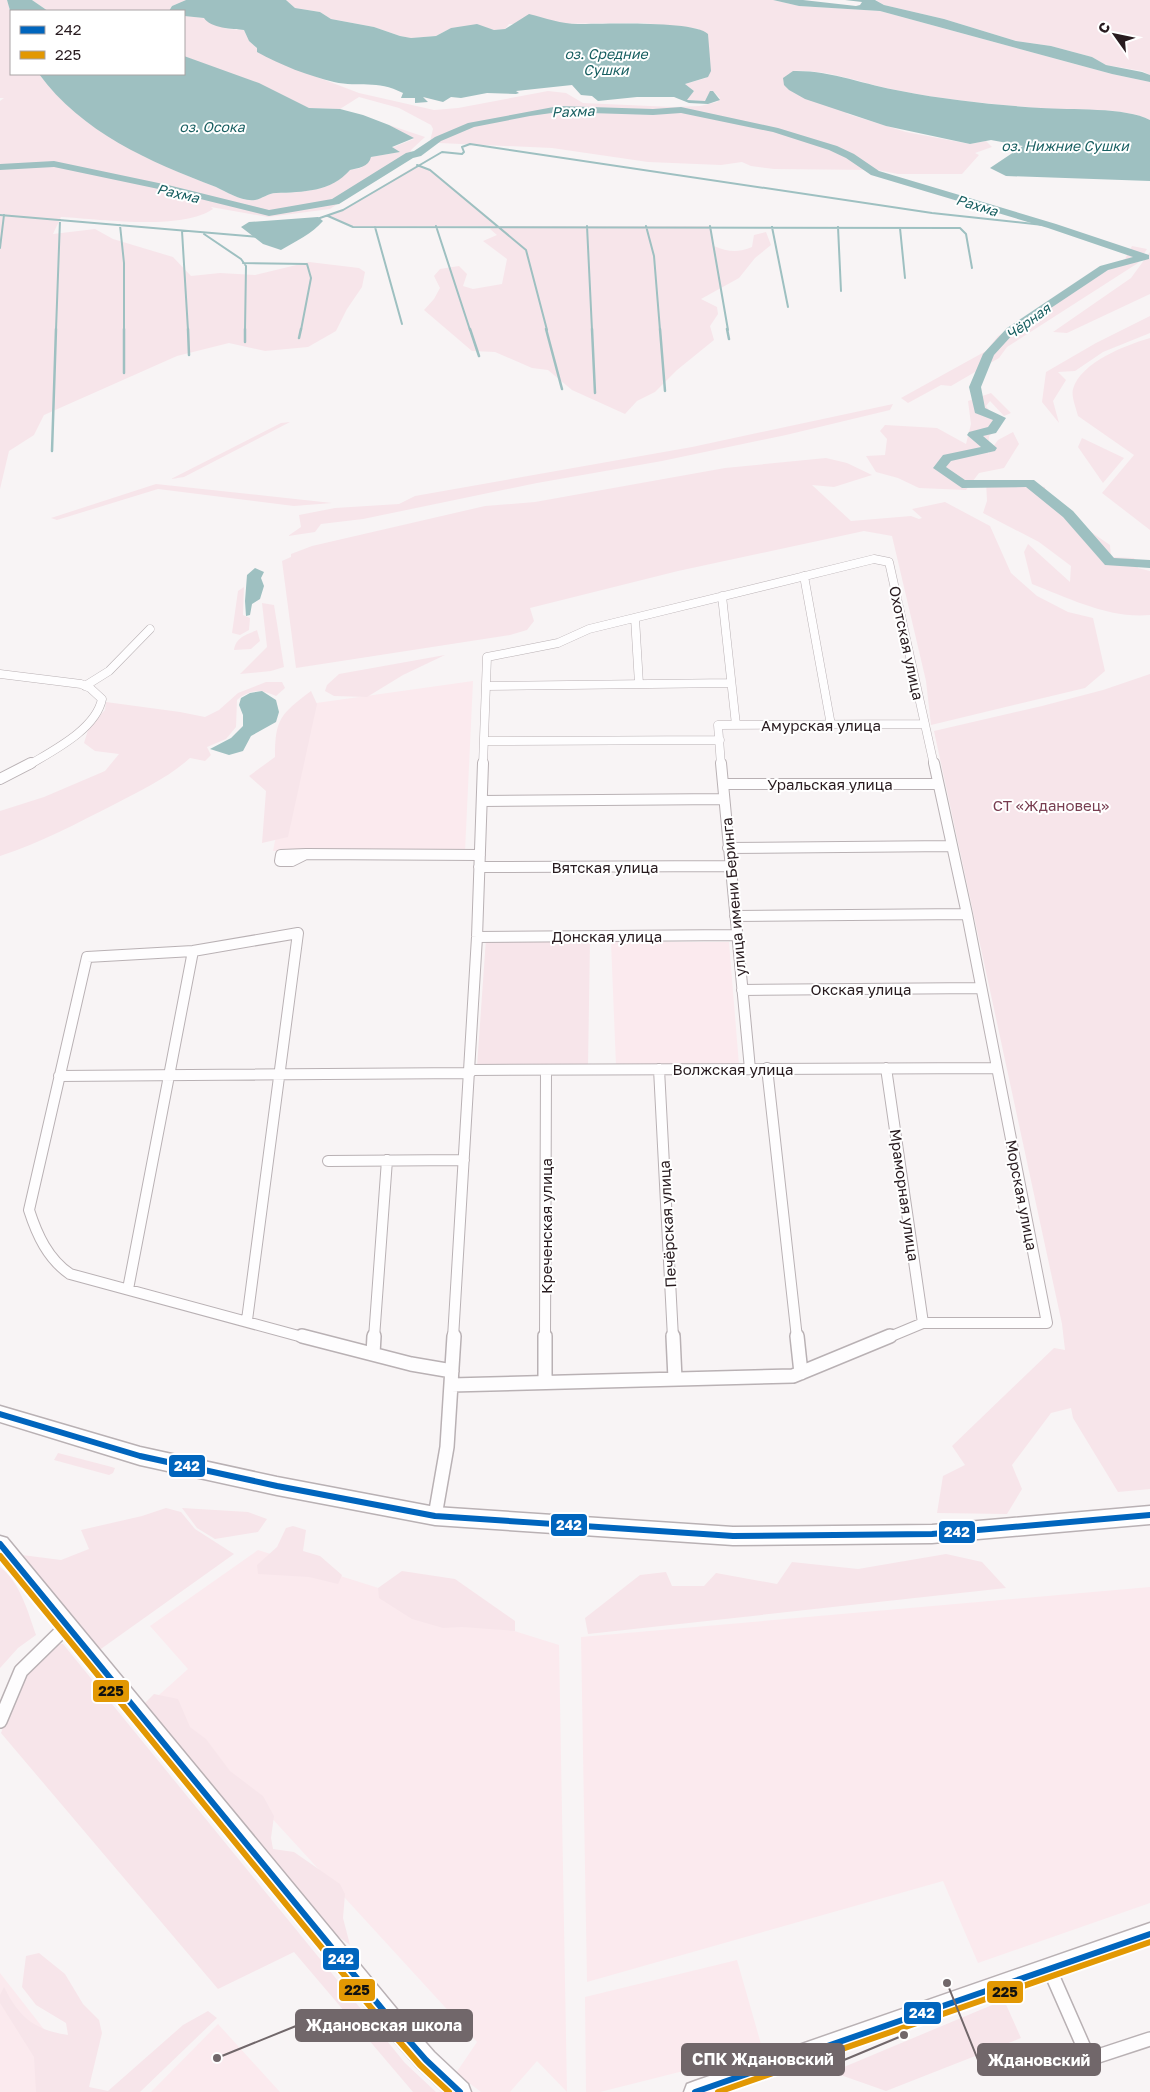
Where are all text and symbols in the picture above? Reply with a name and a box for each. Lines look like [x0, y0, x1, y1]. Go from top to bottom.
legend [10, 10, 185, 75]
north arrow [1090, 10, 1140, 60]
text: С [1094, 19, 1114, 36]
text: 242 [55, 20, 82, 38]
text: 225 [55, 45, 81, 63]
water label: оз. Средние Сушки [564, 45, 648, 78]
water label: Рахма [551, 102, 596, 120]
water label: оз. Осока [179, 118, 246, 135]
water label: оз. Нижние Сушки [1001, 137, 1130, 154]
water label: Рахма [155, 180, 202, 206]
water label: Рахма [954, 191, 1001, 220]
water label: Чёрная [1003, 299, 1054, 343]
street label: Охотская улица [886, 584, 928, 702]
street label: Амурская улица [761, 716, 881, 734]
street label: Уральская улица [767, 775, 893, 793]
park label: СТ «Ждановец» [993, 796, 1109, 814]
street label: улица имени Беринга [717, 817, 749, 977]
street label: Вятская улица [551, 858, 659, 876]
street label: Донская улица [552, 927, 662, 945]
street label: Окская улица [811, 980, 911, 998]
street label: Волжская улица [673, 1060, 793, 1078]
street label: Мраморная улица [887, 1128, 923, 1262]
street label: Морская улица [1002, 1138, 1042, 1252]
street label: Креченская улица [537, 1158, 555, 1294]
street label: Печёрская улица [655, 1160, 679, 1288]
line badge: 242 [168, 1454, 206, 1478]
text: 242 [174, 1457, 200, 1474]
line badge: 242 [550, 1513, 588, 1537]
text: 242 [556, 1516, 582, 1533]
line badge: 242 [938, 1520, 976, 1544]
text: 242 [944, 1523, 970, 1540]
line badge: 225 [92, 1679, 130, 1703]
text: 225 [98, 1682, 124, 1699]
line badge: 242 [322, 1947, 360, 1971]
text: 242 [328, 1950, 354, 1967]
line badge: 225 [338, 1978, 376, 2002]
line badge: 225 [986, 1980, 1024, 2004]
text: 225 [344, 1981, 370, 1998]
text: 225 [992, 1983, 1018, 2000]
line badge: 242 [903, 2001, 942, 2025]
text: 242 [909, 2004, 935, 2021]
callout: Ждановская школа [296, 2010, 472, 2041]
text: Ждановская школа [306, 2015, 462, 2035]
callout: СПК Ждановский [682, 2044, 844, 2075]
callout: Ждановский [978, 2044, 1100, 2075]
text: СПК Ждановский [692, 2049, 834, 2069]
text: Ждановский [988, 2050, 1090, 2070]

